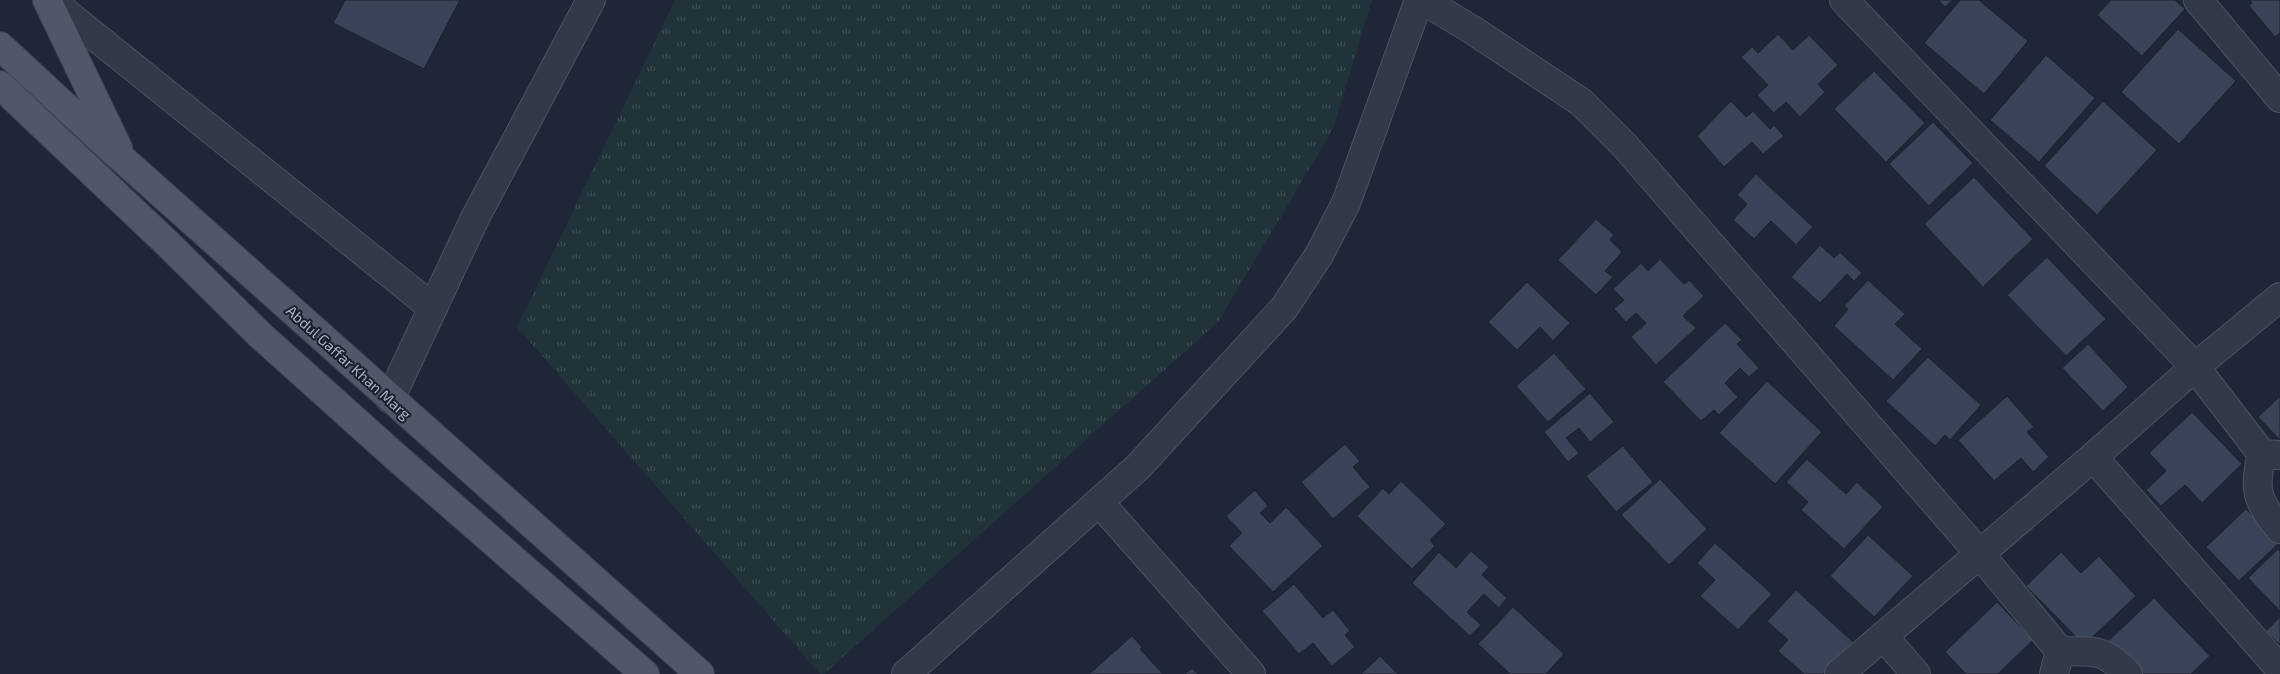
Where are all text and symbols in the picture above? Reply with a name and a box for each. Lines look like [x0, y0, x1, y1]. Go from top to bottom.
street label: Abdul Gaffar Khan Marg [283, 301, 416, 423]

